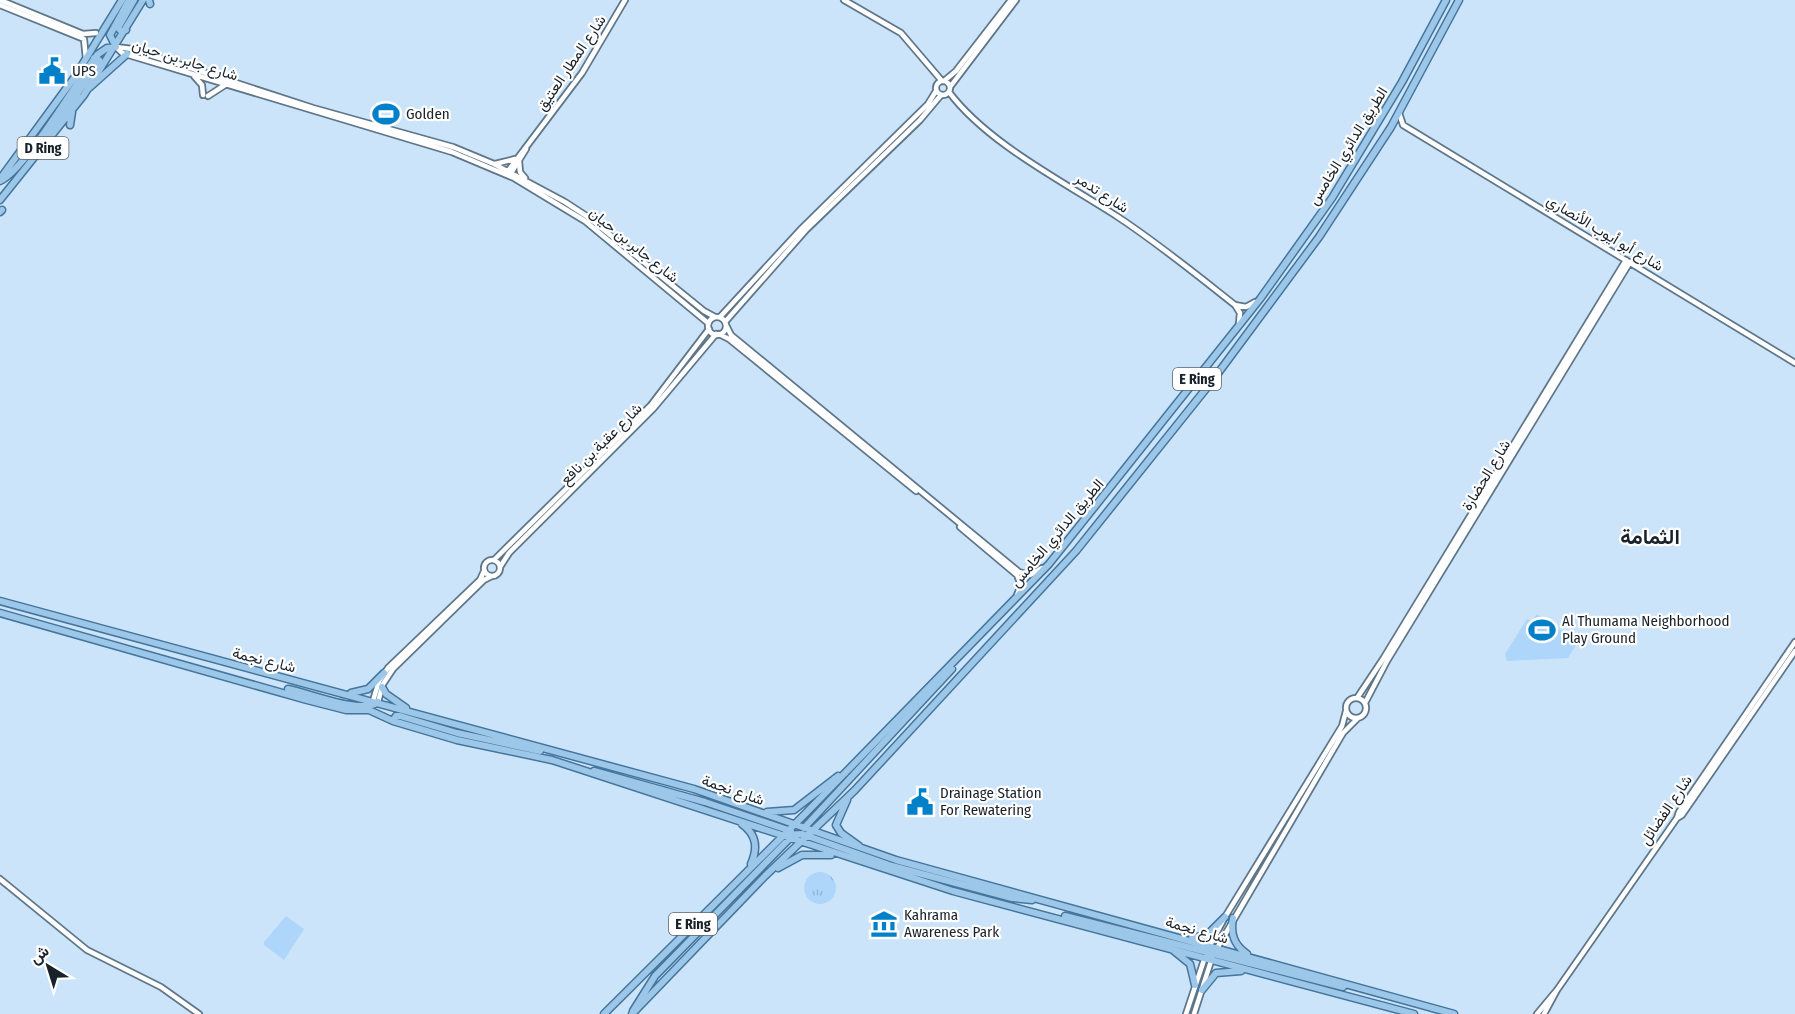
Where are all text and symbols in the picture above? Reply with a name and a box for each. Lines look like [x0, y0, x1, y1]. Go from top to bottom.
street label: شارع المطار العتيق [532, 12, 611, 115]
street label: شارع جابر بن حيان [129, 35, 240, 87]
public building icon: UPS [37, 56, 67, 86]
place label: UPS [72, 62, 96, 80]
street label: الطريق الدائري الخامس [1304, 84, 1395, 210]
sports icon: Golden [371, 99, 401, 129]
place label: Golden [406, 105, 450, 123]
road number: D Ring [18, 137, 68, 159]
street label: شارع تدمر [1070, 169, 1132, 219]
street label: شارع أبو أيوب الأنصاري [1541, 191, 1667, 278]
street label: شارع جابر بن حيان [584, 203, 682, 288]
road number: E Ring [1173, 368, 1221, 390]
street label: شارع عقبة بن نافع [556, 399, 647, 490]
street label: شارع الحضارة [1458, 436, 1516, 515]
street label: الطريق الدائري الخامس [1006, 475, 1111, 593]
district label: الثمامة [1620, 524, 1680, 550]
place label: Al Thumama Neighborhood Play Ground [1562, 612, 1729, 647]
sports icon: Al Thumama Neighborhood Play Ground [1527, 615, 1557, 645]
street label: شارع نجمة [230, 643, 298, 679]
street label: شارع نجمة [699, 771, 767, 811]
street label: شارع الفضائل [1636, 771, 1698, 849]
place label: Drainage Station For Rewatering [940, 784, 1042, 819]
public building icon: Drainage Station For Rewatering [905, 787, 935, 817]
place label: Kahrama Awareness Park [904, 906, 999, 941]
museum icon: Kahrama Awareness Park [869, 909, 899, 939]
street label: شارع نجمة [1163, 912, 1231, 950]
road number: E Ring [669, 913, 717, 935]
north arrow [18, 936, 78, 996]
text: ش [26, 941, 53, 968]

